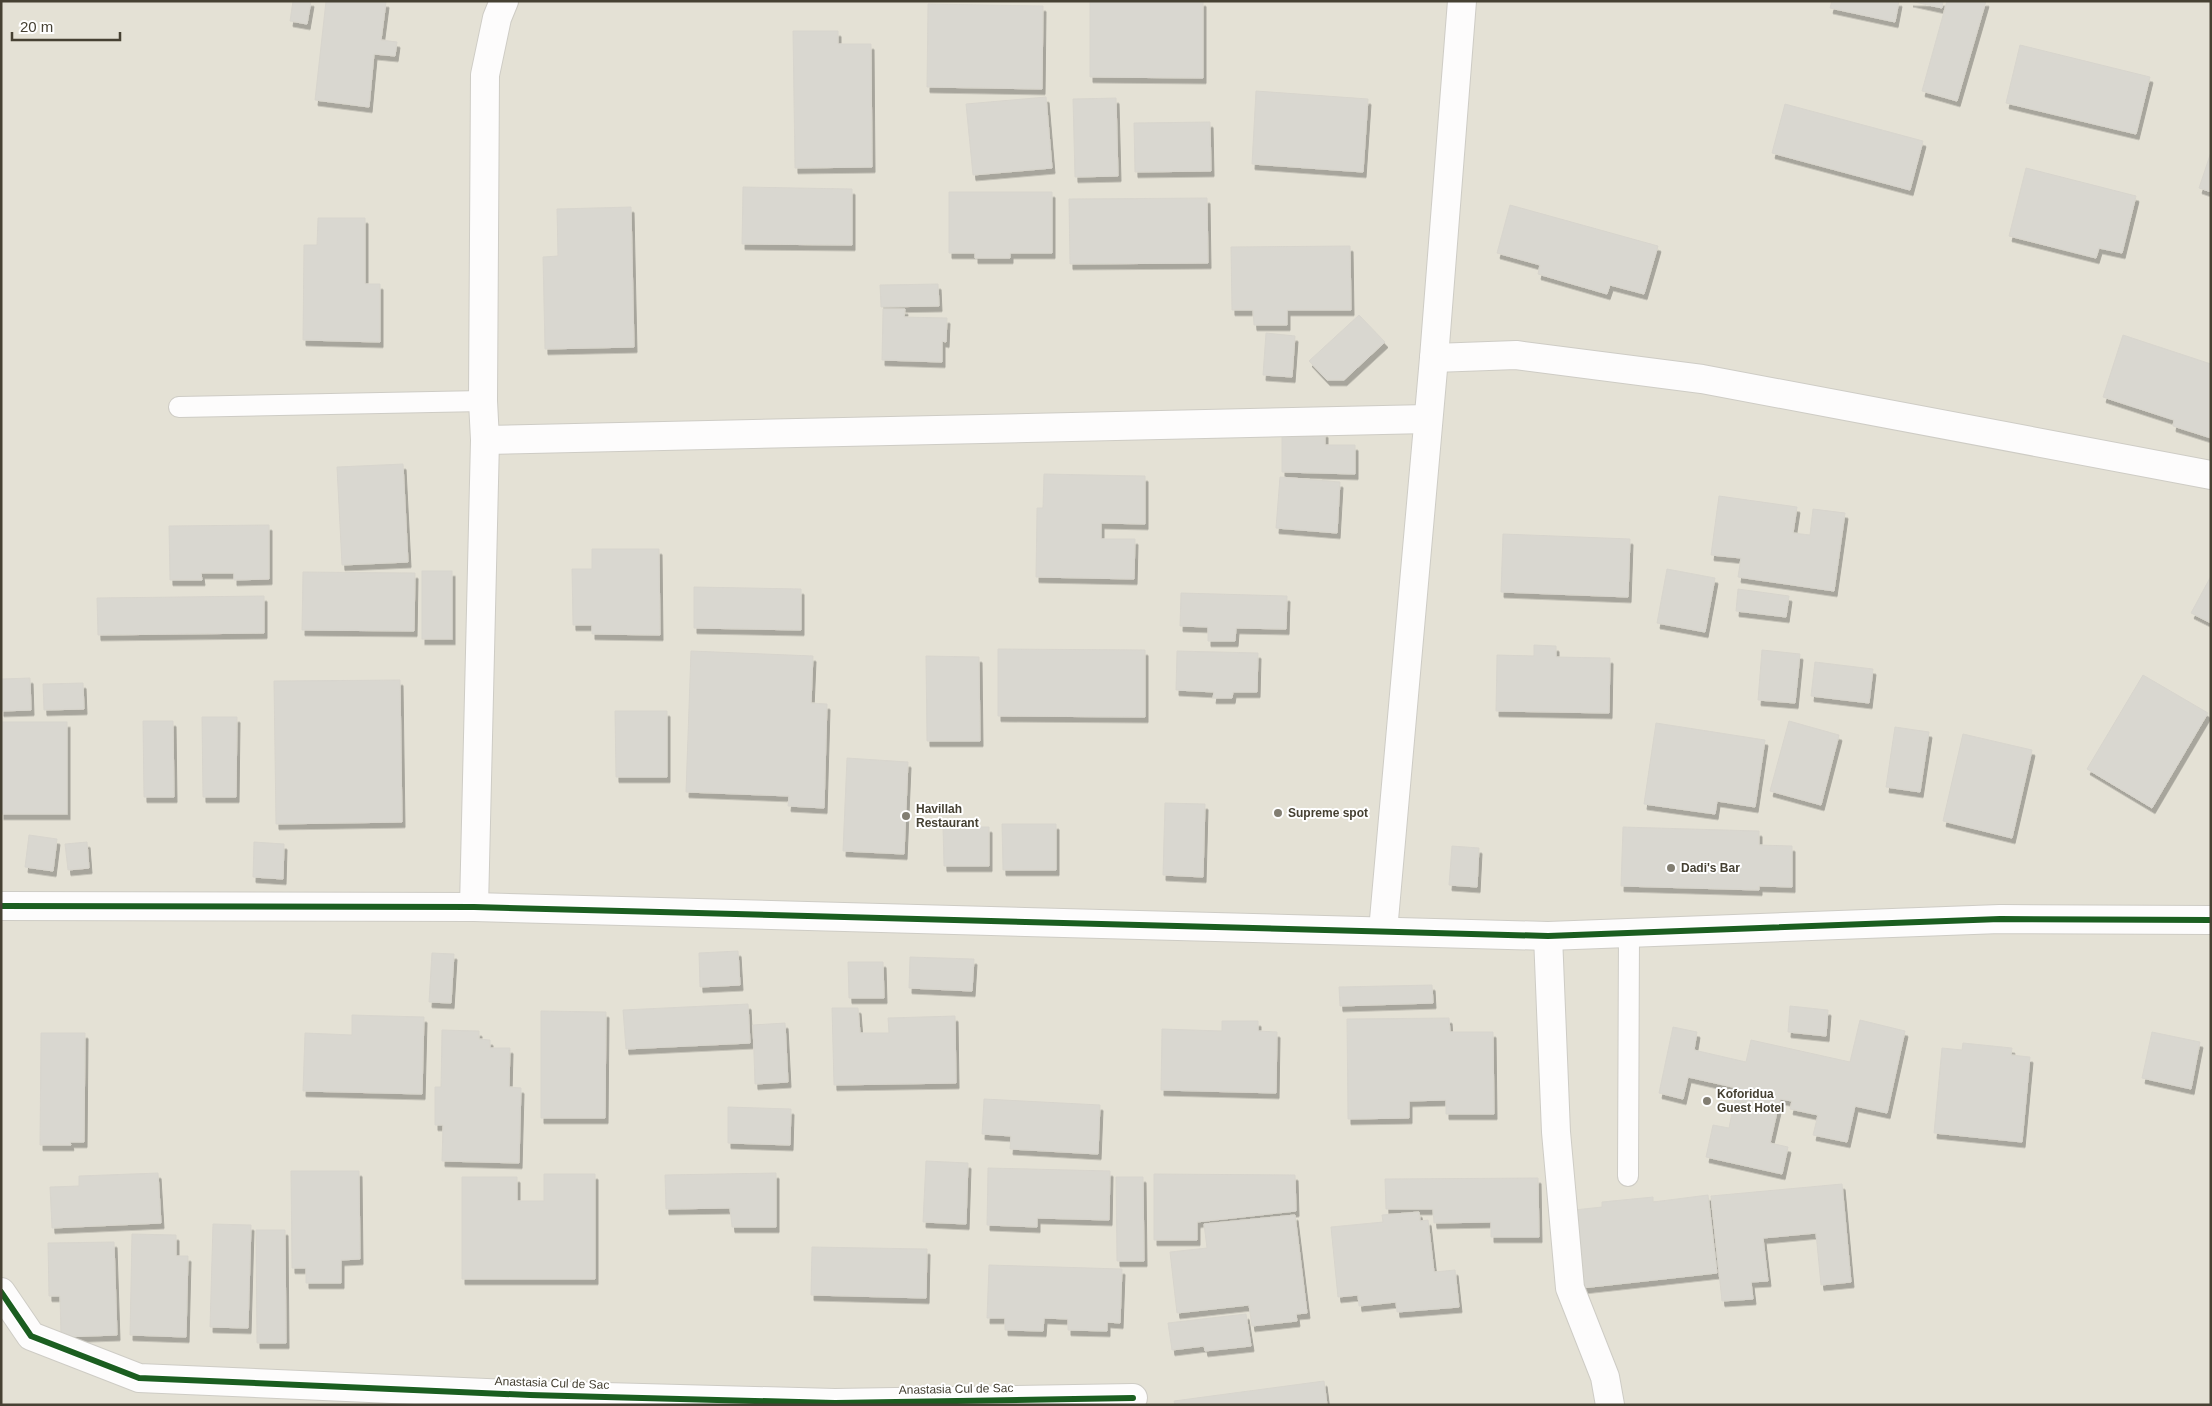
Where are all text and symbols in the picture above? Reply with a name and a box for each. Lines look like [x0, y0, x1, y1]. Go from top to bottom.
scale bar [12, 10, 120, 42]
text: 20 m [20, 18, 53, 35]
place label: Havillah Restaurant [916, 802, 979, 830]
place label: Supreme spot [1288, 806, 1368, 820]
marker: Supreme spot [1272, 807, 1284, 819]
marker: Havillah Restaurant [900, 810, 912, 822]
place label: Dadi's Bar [1681, 861, 1740, 875]
marker: Dadi's Bar [1665, 862, 1677, 874]
place label: Koforidua Guest Hotel [1717, 1087, 1784, 1115]
marker: Koforidua Guest Hotel [1701, 1095, 1713, 1107]
street label: Anastasia Cul de Sac [494, 1374, 610, 1392]
street label: Anastasia Cul de Sac [899, 1381, 1013, 1397]

